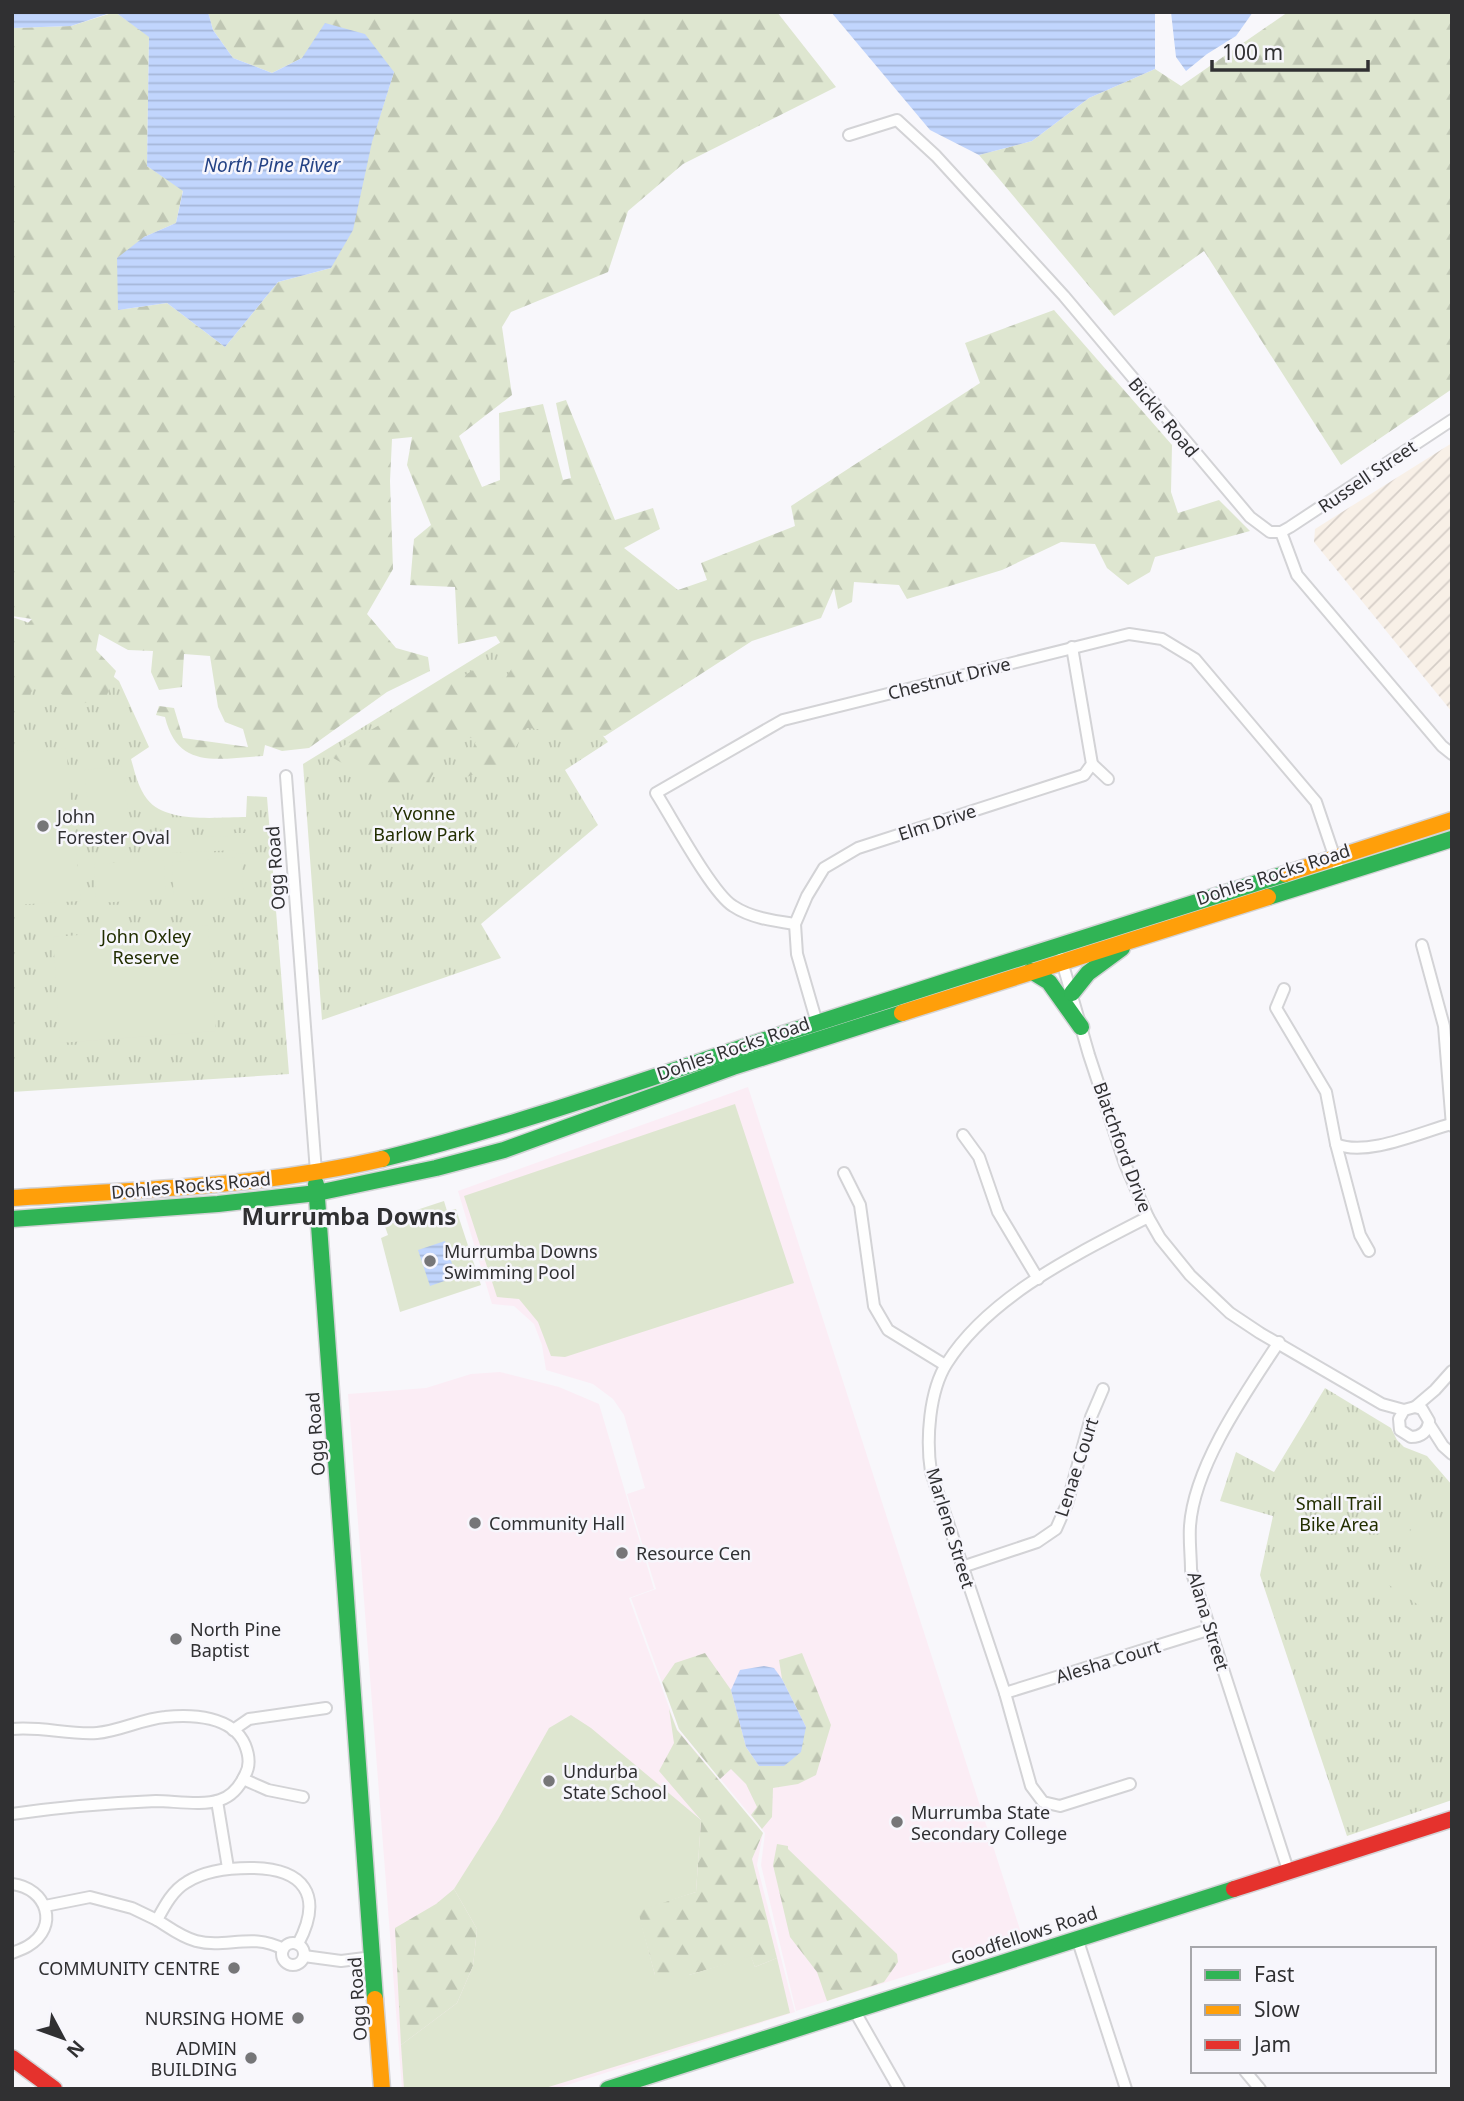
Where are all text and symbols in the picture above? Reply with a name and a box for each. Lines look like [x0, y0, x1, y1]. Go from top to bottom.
scale bar [1212, 28, 1368, 72]
text: 100 m [1222, 38, 1283, 66]
water label: North Pine River [204, 152, 342, 178]
street label: Bickle Road [1124, 372, 1204, 462]
street label: Russell Street [1313, 434, 1421, 518]
street label: Chestnut Drive [885, 651, 1013, 705]
street label: Elm Drive [895, 798, 979, 846]
park label: Yvonne Barlow Park [373, 801, 475, 846]
place label: John Forester Oval [55, 804, 170, 849]
marker: John Forester Oval [35, 818, 51, 834]
street label: Ogg Road [260, 825, 290, 911]
street label: Dohles Rocks Road [1193, 838, 1353, 910]
park label: John Oxley Reserve [99, 924, 192, 969]
street label: Dohles Rocks Road [653, 1011, 813, 1085]
street label: Blatchford Drive [1088, 1078, 1158, 1216]
street label: Dohles Rocks Road [110, 1166, 272, 1204]
district label: Murrumba Downs [242, 1199, 456, 1232]
place label: Murrumba Downs Swimming Pool [444, 1239, 598, 1284]
marker: Murrumba Downs Swimming Pool [422, 1253, 438, 1269]
street label: Ogg Road [300, 1391, 330, 1477]
street label: Lenae Court [1049, 1414, 1103, 1520]
street label: Marlene Street [921, 1465, 981, 1592]
park label: Small Trail Bike Area [1296, 1491, 1382, 1536]
place label: Community Hall [489, 1511, 625, 1535]
marker: Community Hall [467, 1515, 483, 1531]
place label: Resource Cen [636, 1541, 751, 1565]
marker: Resource Cen [614, 1545, 630, 1561]
street label: Alana Street [1183, 1569, 1236, 1674]
place label: North Pine Baptist [190, 1617, 281, 1662]
marker: North Pine Baptist [168, 1631, 184, 1647]
street label: Alesha Court [1053, 1634, 1164, 1688]
place label: Undurba State School [563, 1759, 667, 1804]
marker: Undurba State School [541, 1773, 557, 1789]
place label: Murrumba State Secondary College [911, 1800, 1067, 1845]
marker: Murrumba State Secondary College [889, 1814, 905, 1830]
street label: Goodfellows Road [948, 1900, 1100, 1970]
legend [1191, 1947, 1436, 2073]
place label: COMMUNITY CENTRE [38, 1956, 220, 1980]
street label: Ogg Road [342, 1956, 372, 2042]
marker: COMMUNITY CENTRE [226, 1960, 242, 1976]
text: Fast [1254, 1960, 1295, 1988]
text: Slow [1254, 1995, 1300, 2023]
north arrow [28, 2003, 98, 2073]
place label: NURSING HOME [145, 2006, 284, 2030]
marker: NURSING HOME [290, 2010, 306, 2026]
text: Jam [1252, 2030, 1291, 2058]
text: N [61, 2035, 91, 2064]
place label: ADMIN BUILDING [151, 2036, 237, 2081]
marker: ADMIN BUILDING [243, 2050, 259, 2066]

